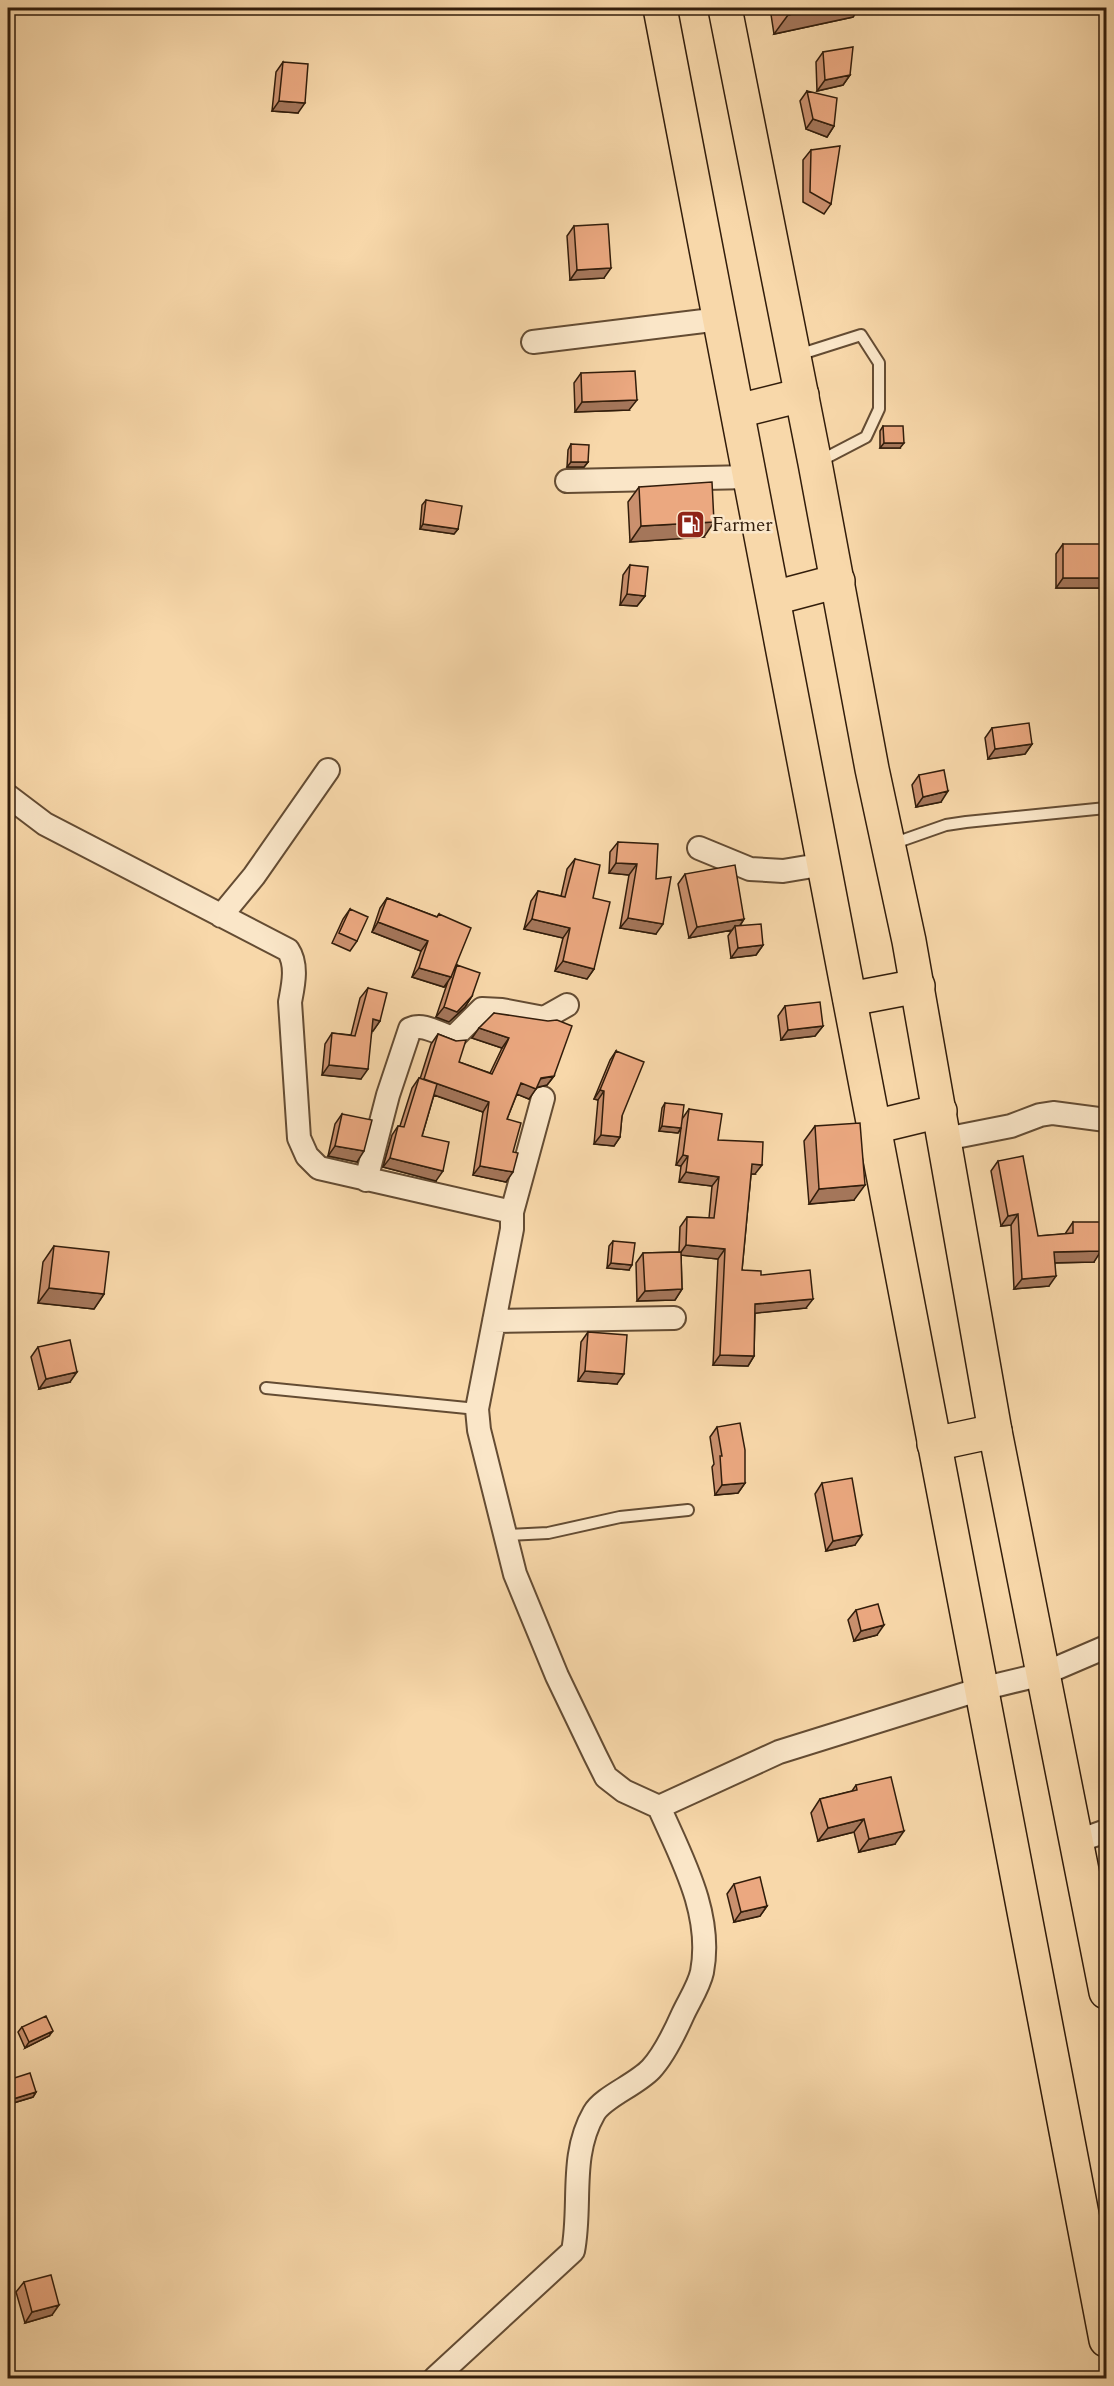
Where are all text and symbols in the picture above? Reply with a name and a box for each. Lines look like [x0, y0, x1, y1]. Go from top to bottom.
fuel station icon: Farmer [675, 508, 707, 540]
place label: Farmer [712, 511, 773, 538]

